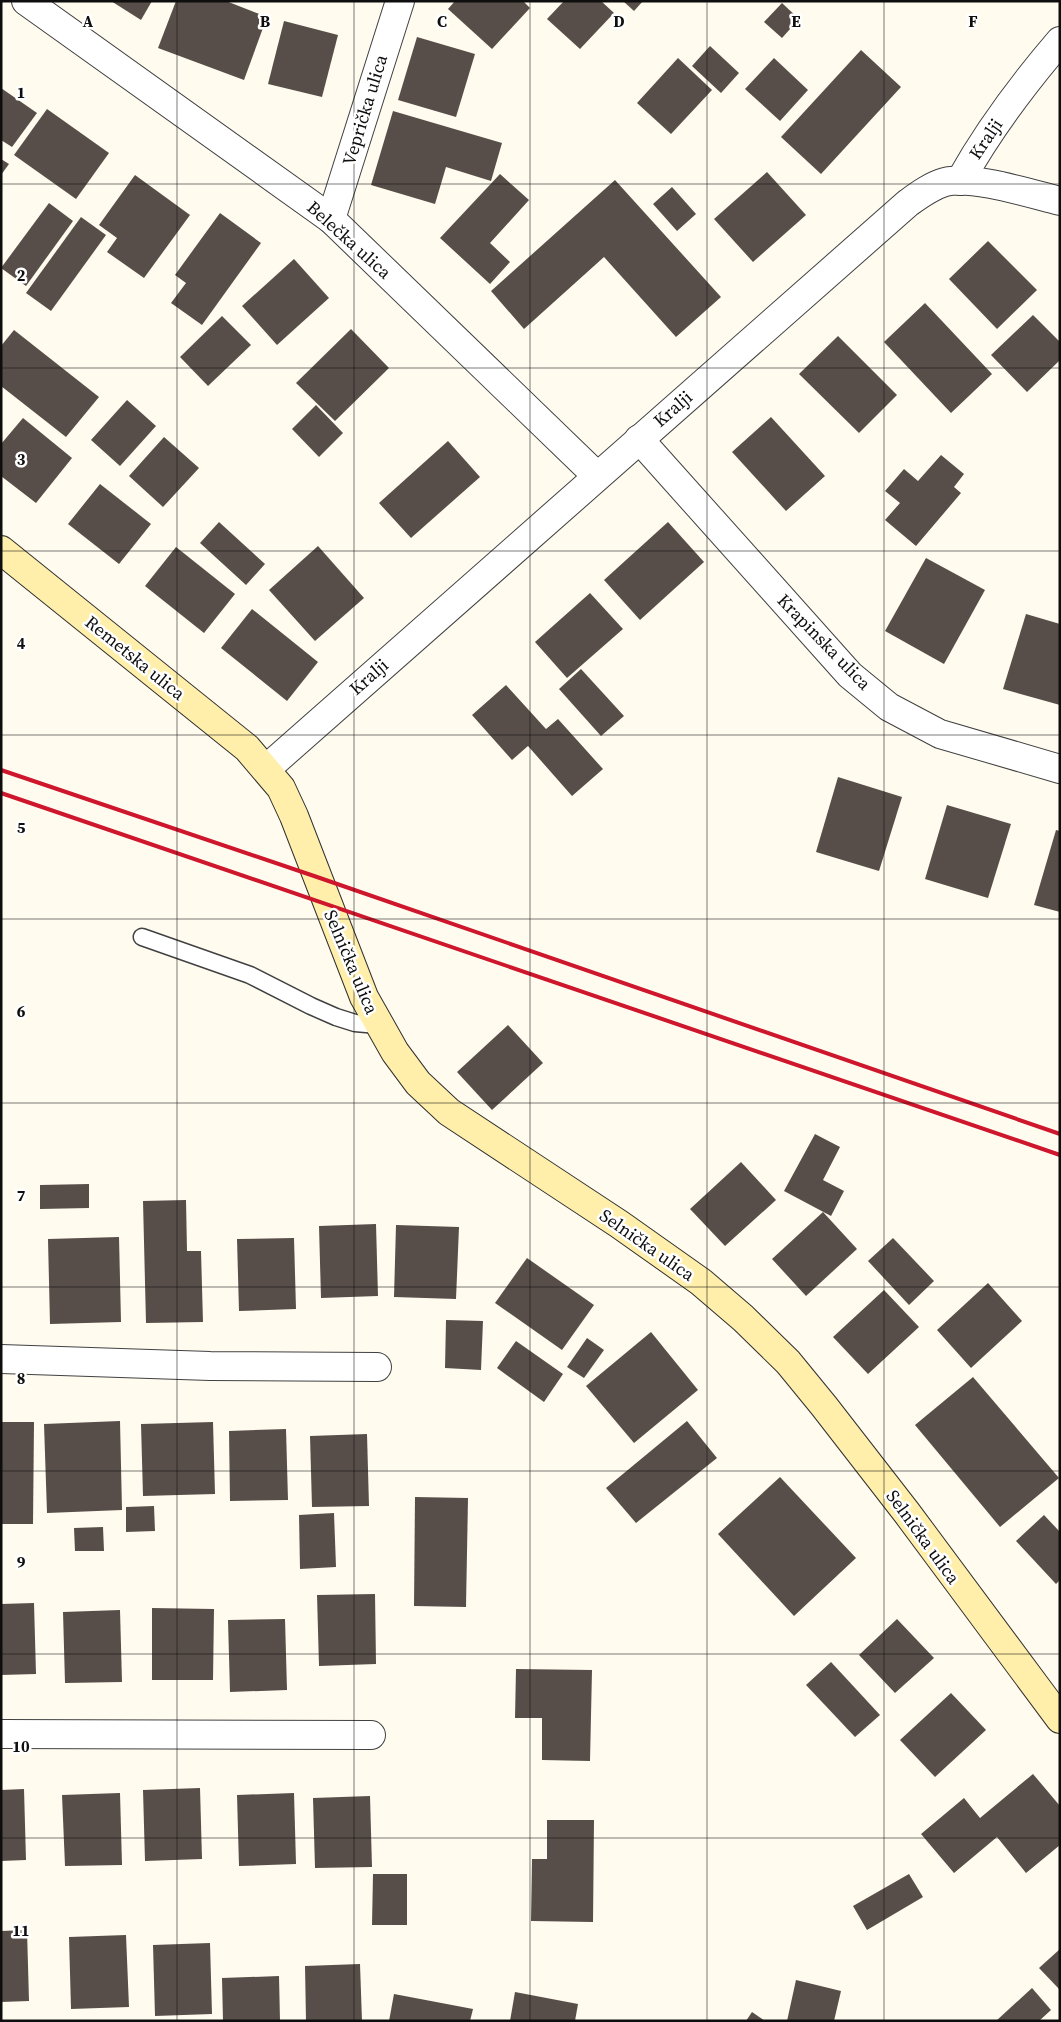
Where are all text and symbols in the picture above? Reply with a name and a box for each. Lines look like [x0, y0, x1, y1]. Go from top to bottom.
text: A [83, 10, 94, 32]
text: B [260, 10, 271, 32]
text: C [437, 10, 447, 32]
text: D [613, 10, 625, 32]
text: E [791, 10, 801, 32]
text: F [968, 10, 978, 32]
street label: Veprička ulica [336, 51, 393, 168]
text: 1 [17, 81, 25, 103]
street label: Kralji [963, 113, 1008, 164]
street label: Belečka ulica [302, 195, 398, 285]
text: 2 [17, 264, 26, 286]
street label: Kralji [648, 385, 698, 433]
text: 3 [17, 448, 26, 470]
street label: Krapinska ulica [772, 588, 877, 696]
street label: Remetska ulica [80, 610, 191, 706]
text: 4 [17, 632, 26, 654]
street label: Kralji [344, 653, 394, 701]
text: 5 [17, 816, 26, 838]
street label: Selnička ulica [318, 906, 385, 1018]
text: 6 [17, 1000, 26, 1022]
text: 7 [17, 1184, 26, 1206]
street label: Selnička ulica [595, 1203, 701, 1287]
text: 8 [17, 1367, 25, 1389]
street label: Selnička ulica [881, 1485, 967, 1590]
text: 9 [17, 1551, 26, 1573]
text: 10 [12, 1735, 30, 1757]
text: 11 [12, 1919, 30, 1941]

